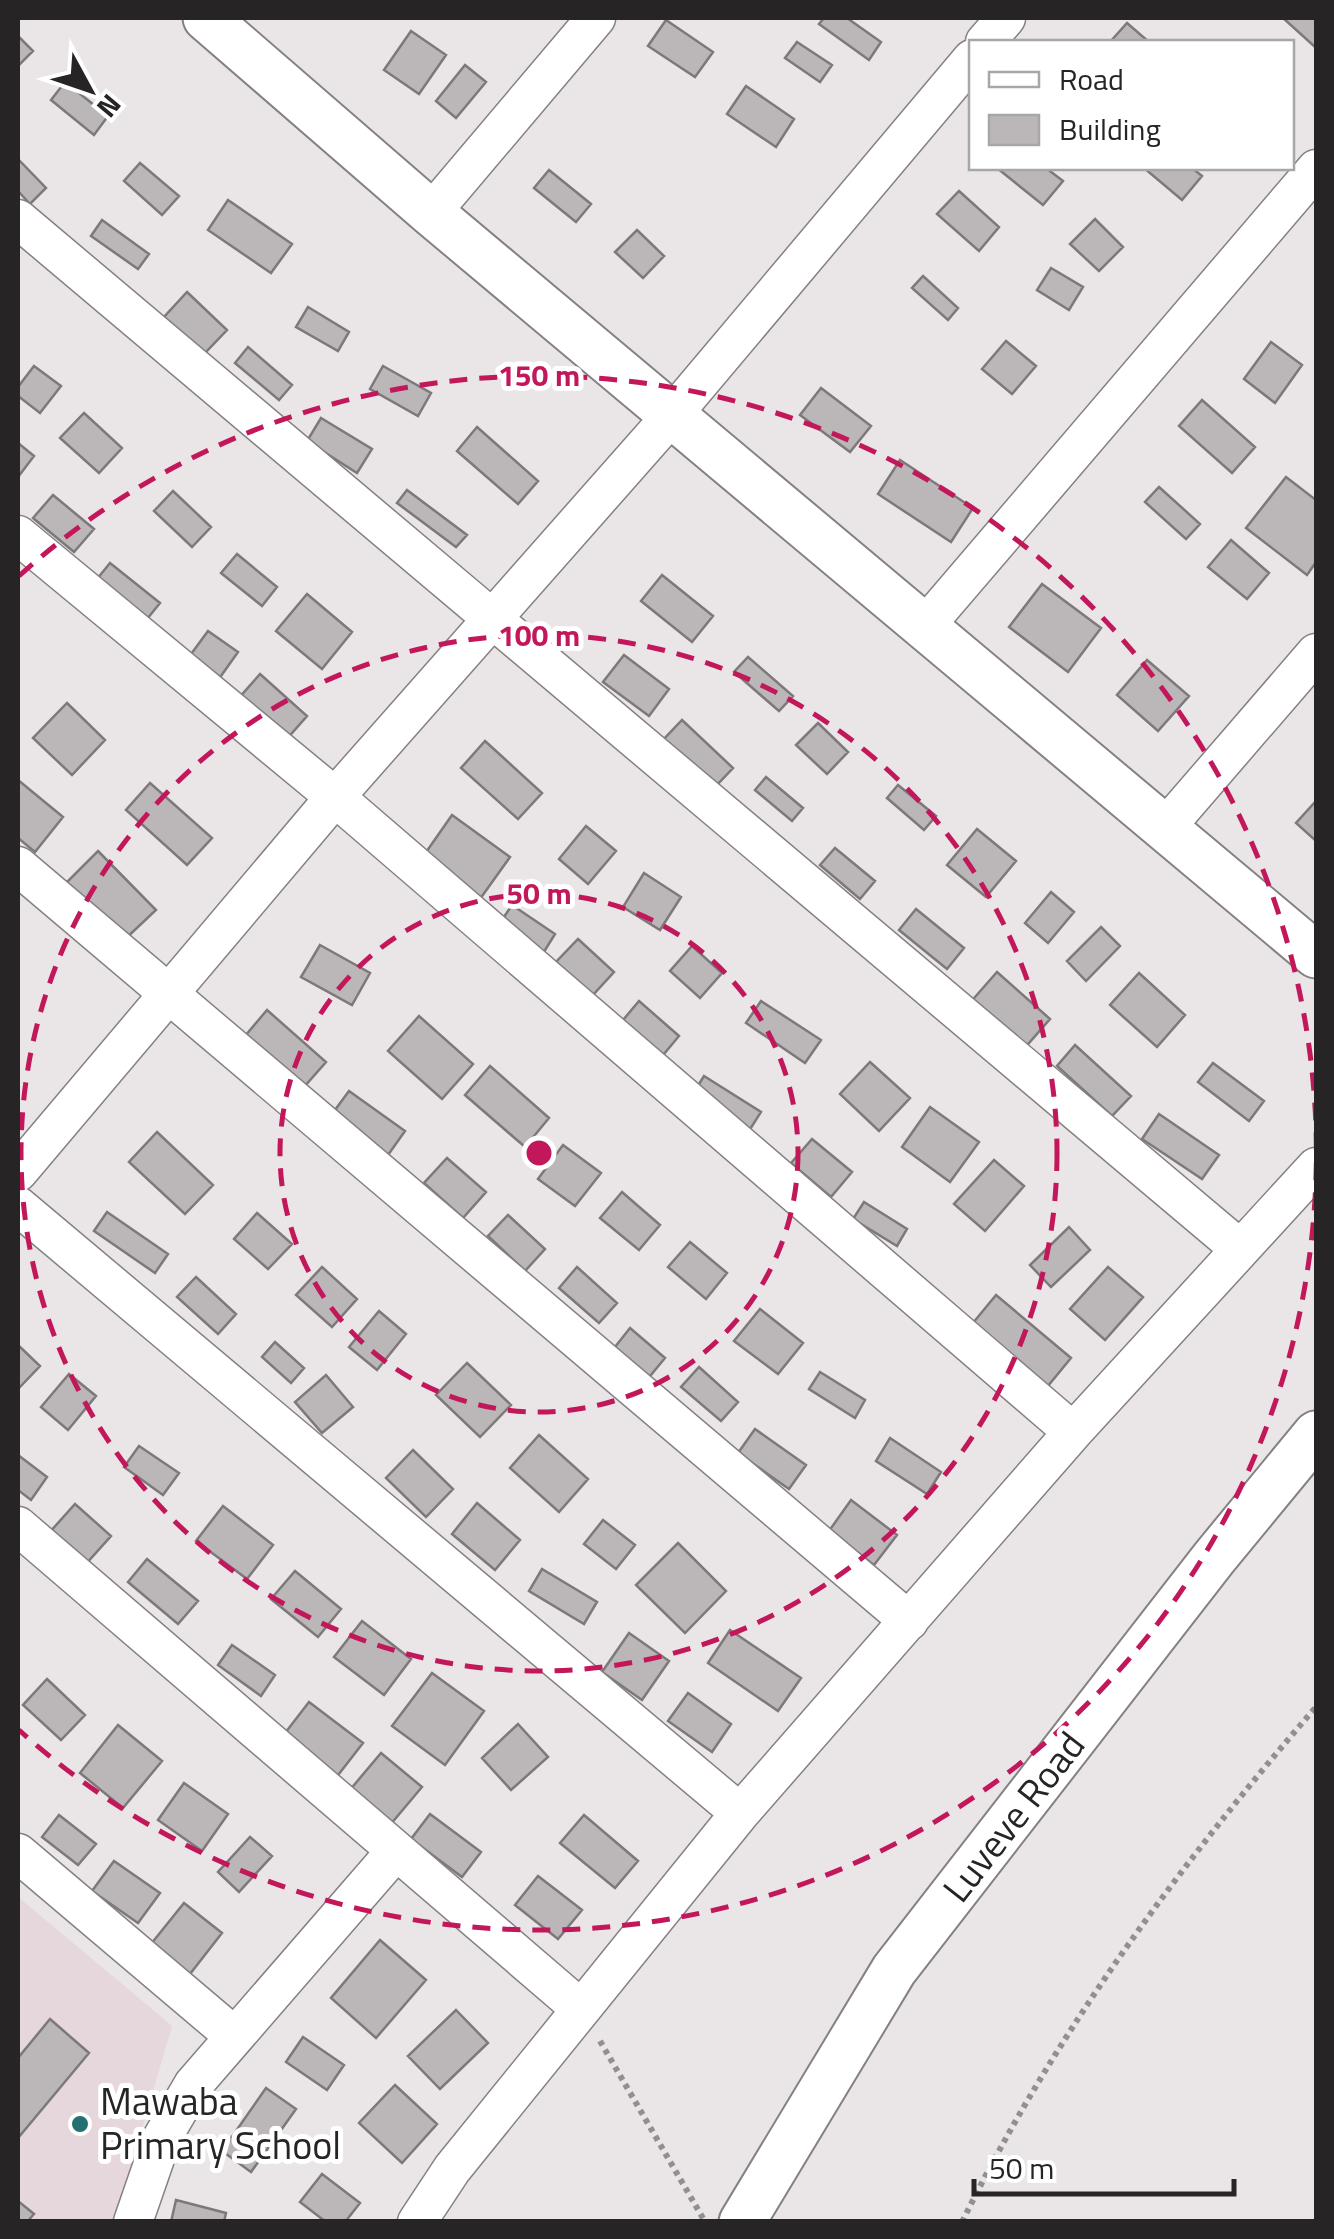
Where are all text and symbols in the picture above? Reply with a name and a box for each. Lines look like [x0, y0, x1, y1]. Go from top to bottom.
north arrow [40, 40, 140, 140]
legend [969, 40, 1294, 170]
text: Road [1059, 56, 1124, 102]
text: N [87, 85, 132, 128]
text: Building [1059, 106, 1161, 152]
text: 150 m [498, 352, 580, 398]
text: 100 m [498, 612, 580, 658]
text: 50 m [506, 870, 572, 916]
centre of rings [521, 1135, 557, 1171]
street label: Luveve Road [928, 1719, 1098, 1914]
place label: Mawaba Primary School [100, 2072, 341, 2174]
marker: Mawaba Primary School [69, 2113, 91, 2135]
scale bar [974, 2134, 1234, 2196]
text: 50 m [989, 2145, 1054, 2191]

